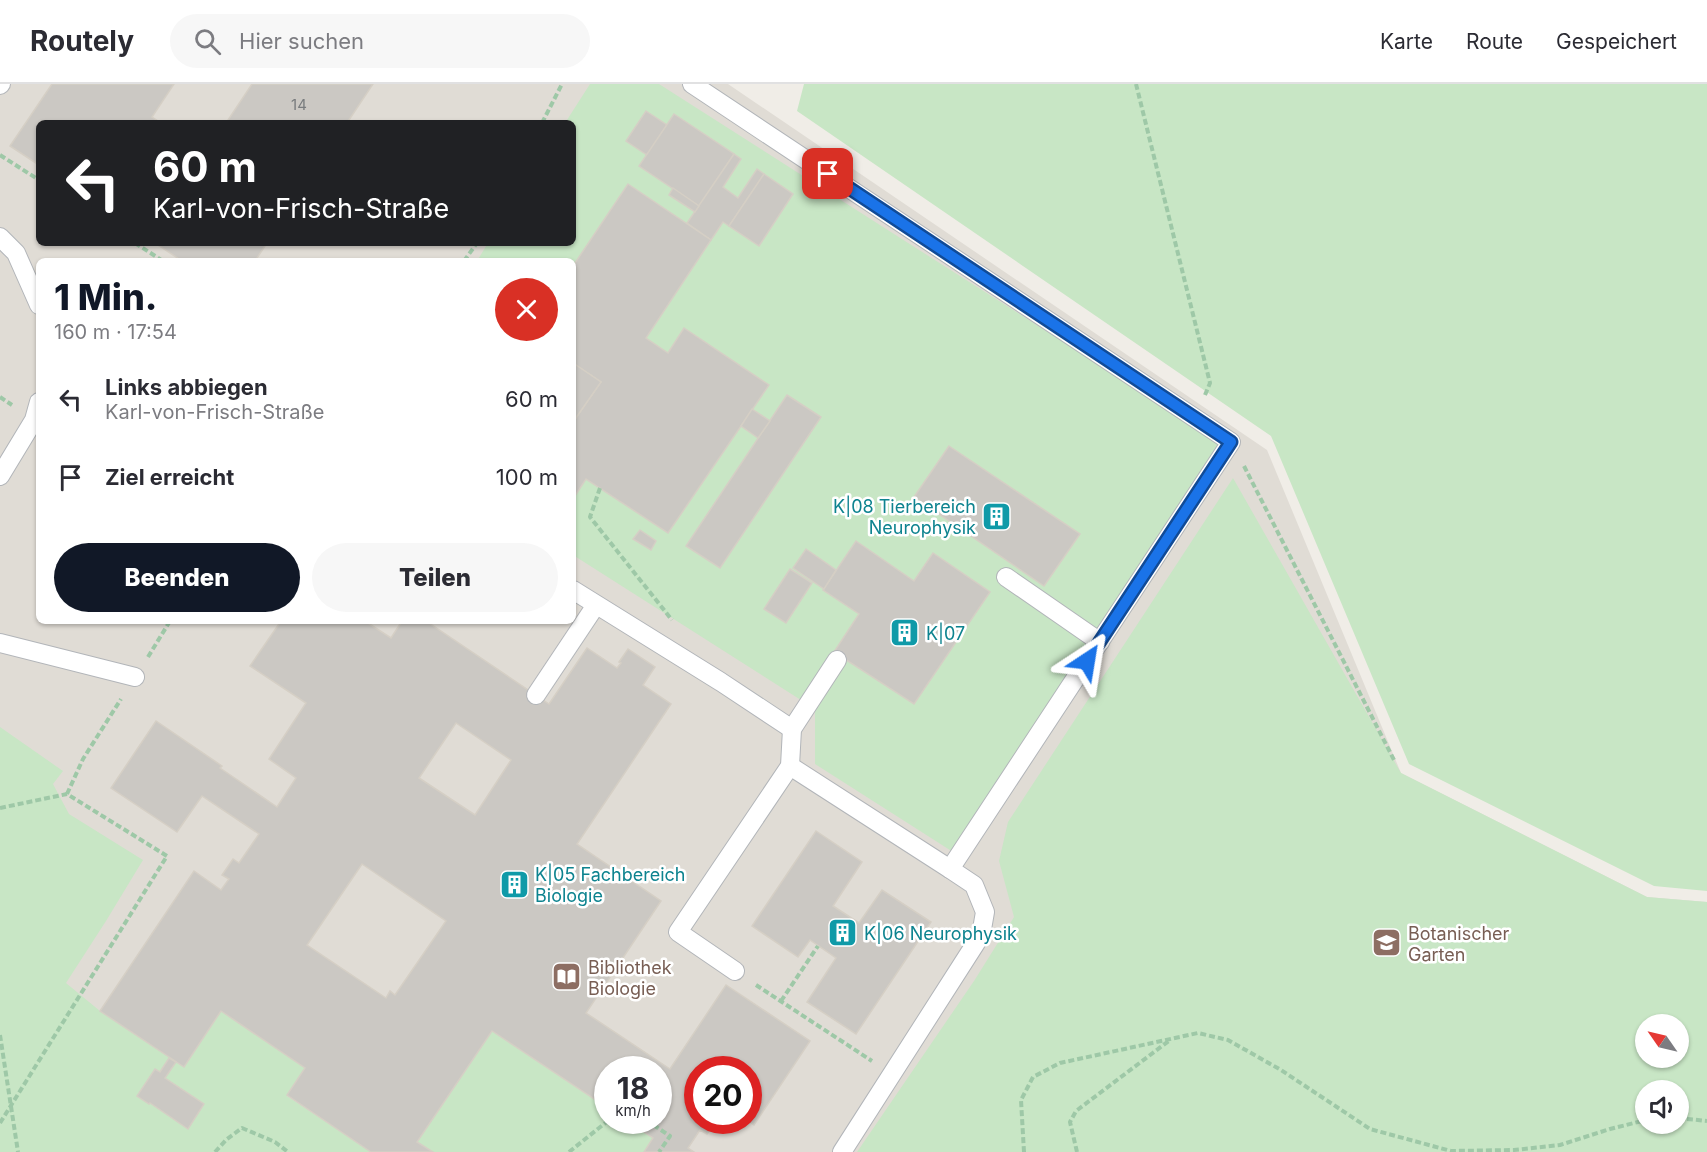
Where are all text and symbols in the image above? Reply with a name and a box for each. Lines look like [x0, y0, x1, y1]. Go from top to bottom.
search box [170, 14, 590, 68]
text: Routely [30, 24, 134, 58]
icon: search [191, 25, 224, 58]
text: Hier suchen [239, 28, 364, 54]
text: Karte [1380, 29, 1433, 54]
text: Route [1466, 29, 1523, 54]
text: Gespeichert [1556, 29, 1677, 54]
house number: 14 [291, 95, 307, 114]
text: 60 m [153, 141, 257, 192]
icon: left [54, 144, 132, 222]
pin [802, 148, 853, 199]
icon: arrive [811, 157, 844, 190]
text: Karl-von-Frisch-Straße [153, 192, 449, 225]
text: 1 Min. [54, 275, 157, 319]
button: close [495, 278, 558, 341]
text: 160 m · 17:54 [54, 320, 177, 344]
text: Links abbiegen [105, 374, 268, 400]
icon: left [54, 383, 87, 416]
text: 60 m [505, 386, 558, 412]
text: Karl-von-Frisch-Straße [105, 400, 324, 424]
icon: arrive [54, 461, 87, 494]
text: Ziel erreicht [105, 464, 234, 490]
text: 100 m [496, 464, 558, 490]
place label: K|08 Tierbereich Neurophysik [833, 495, 976, 538]
building icon: K|08 Tierbereich Neurophysik [981, 500, 1013, 532]
button: Beenden [54, 543, 300, 612]
button: Teilen [312, 543, 558, 612]
building icon: K|07 [889, 617, 921, 649]
place label: K|07 [926, 622, 965, 644]
position arrow [1055, 629, 1119, 693]
place label: K|05 Fachbereich Biologie [535, 863, 685, 906]
building icon: K|05 Fachbereich Biologie [498, 868, 530, 900]
building icon: K|06 Neurophysik [827, 917, 859, 949]
place label: K|06 Neurophysik [864, 922, 1017, 944]
place label: Botanischer Garten [1408, 923, 1510, 965]
school or university icon: Botanischer Garten [1371, 927, 1403, 959]
place label: Bibliothek Biologie [588, 957, 672, 999]
library icon: Bibliothek Biologie [551, 961, 583, 993]
north arrow [1635, 1014, 1689, 1068]
map controls [1635, 1014, 1689, 1134]
speed limit sign: 20 [684, 1056, 762, 1134]
text: 18 [617, 1070, 649, 1106]
button: sound [1635, 1080, 1689, 1134]
text: km/h [615, 1101, 651, 1120]

